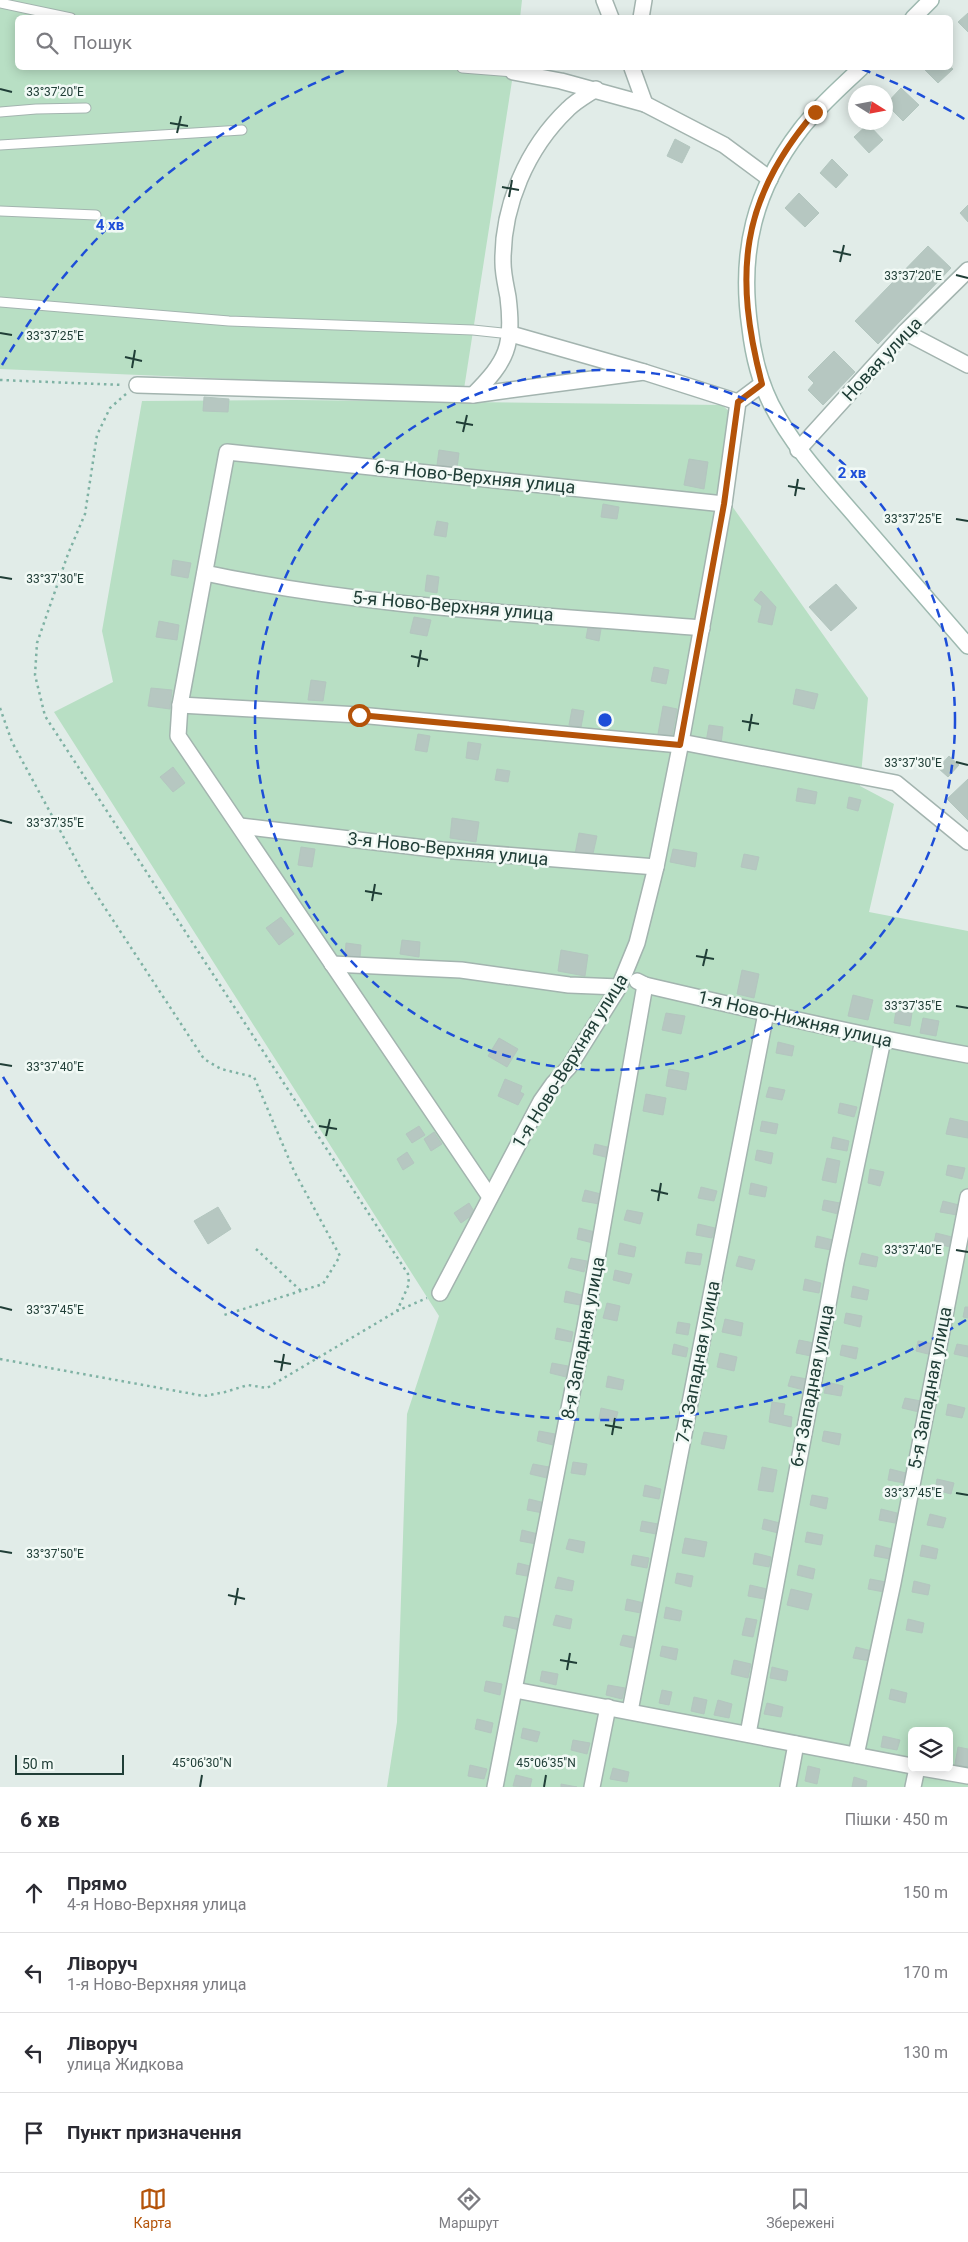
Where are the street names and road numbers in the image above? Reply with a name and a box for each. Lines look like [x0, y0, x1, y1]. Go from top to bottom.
street label: Новая улица [837, 312, 926, 405]
street label: 6-я Ново-Верхняя улица [374, 456, 576, 497]
street label: 5-я Ново-Верхняя улица [352, 586, 554, 625]
street label: 3-я Ново-Верхняя улица [347, 828, 549, 869]
street label: 1-я Ново-Верхняя улица [507, 970, 632, 1152]
street label: 1-я Ново-Нижняя улица [696, 986, 894, 1051]
street label: 8-я Западная улица [556, 1255, 609, 1421]
street label: 7-я Западная улица [671, 1279, 724, 1445]
street label: 6-я Западная улица [785, 1303, 838, 1469]
street label: 5-я Западная улица [903, 1305, 956, 1471]

